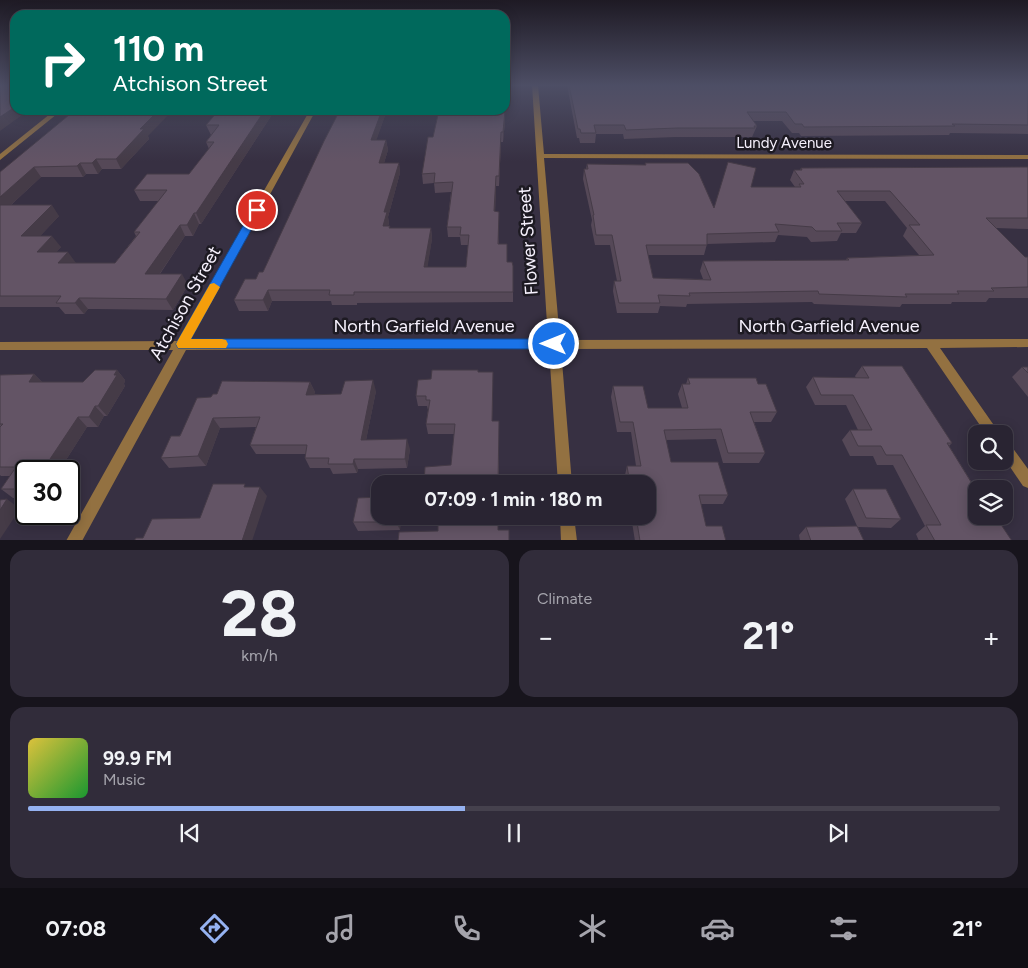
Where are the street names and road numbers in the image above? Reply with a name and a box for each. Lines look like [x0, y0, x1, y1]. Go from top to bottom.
street label: Lundy Avenue [736, 134, 832, 152]
street label: Flower Street [513, 186, 543, 296]
street label: Atchison Street [145, 242, 225, 364]
street label: North Garfield Avenue [333, 315, 515, 337]
street label: North Garfield Avenue [738, 315, 920, 337]

